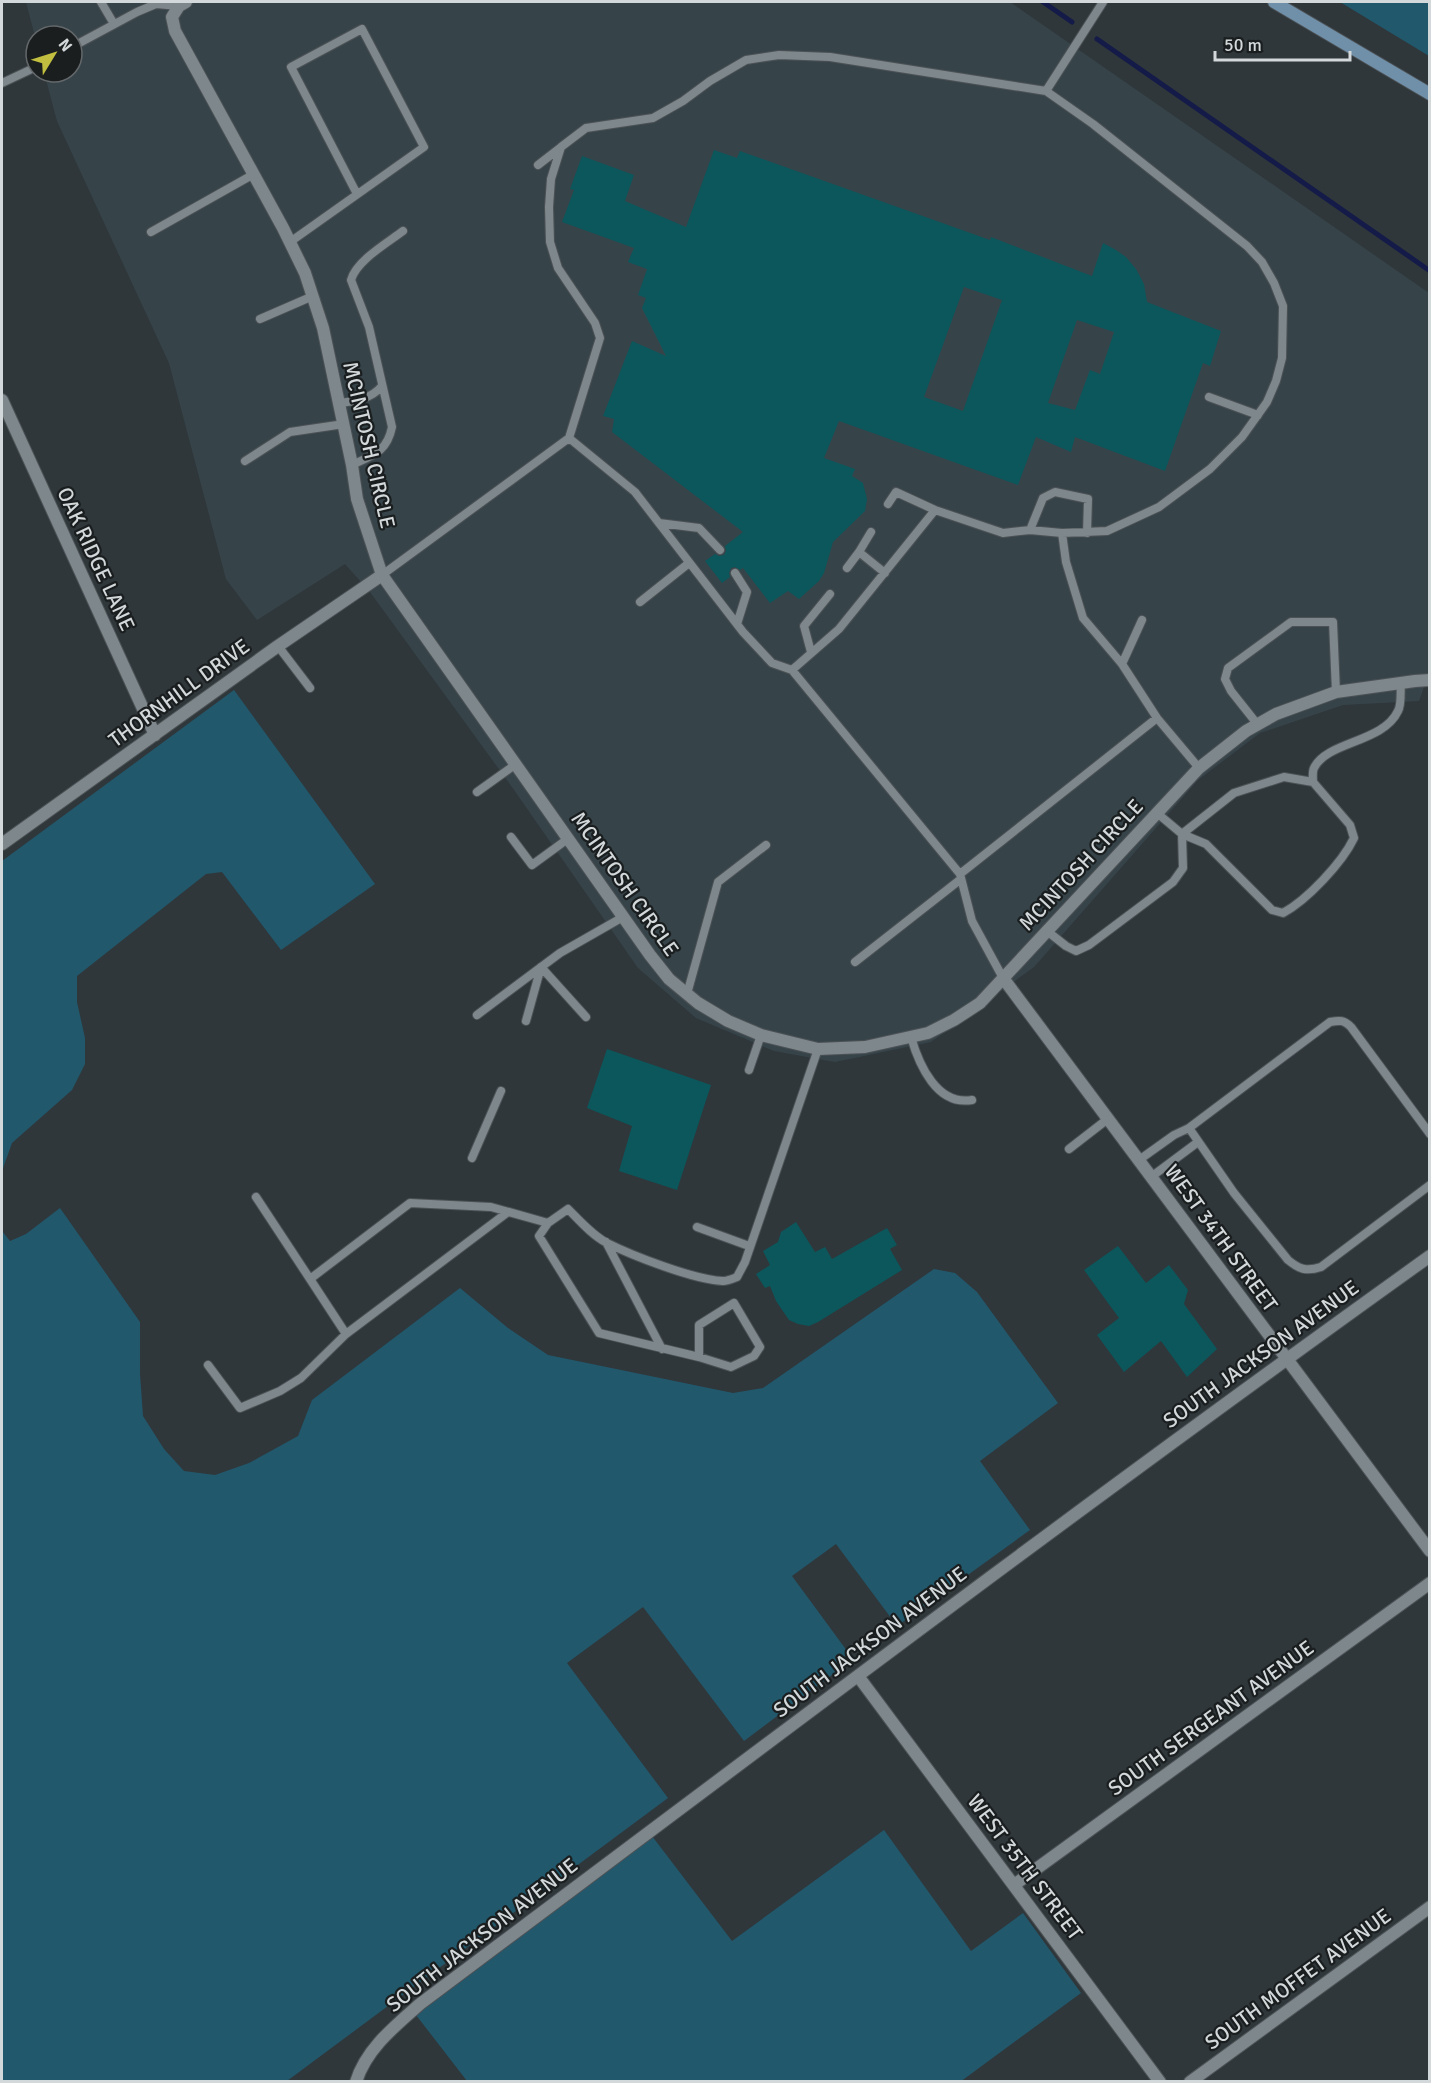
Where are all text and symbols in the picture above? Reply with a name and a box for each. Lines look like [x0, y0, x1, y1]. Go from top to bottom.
north arrow [24, 24, 84, 84]
scale bar [1215, 24, 1350, 62]
text: 50 m [1224, 34, 1262, 56]
text: N [54, 35, 76, 56]
street label: MCINTOSH CIRCLE [337, 359, 401, 531]
street label: OAK RIDGE LANE [51, 483, 141, 635]
street label: THORNHILL DRIVE [103, 633, 255, 753]
street label: MCINTOSH CIRCLE [1013, 794, 1149, 936]
street label: MCINTOSH CIRCLE [565, 807, 685, 961]
street label: WEST 34TH STREET [1159, 1159, 1284, 1317]
street label: SOUTH JACKSON AVENUE [1158, 1274, 1364, 1434]
street label: SOUTH JACKSON AVENUE [768, 1561, 972, 1723]
street label: SOUTH SERGEANT AVENUE [1103, 1635, 1319, 1801]
street label: WEST 35TH STREET [962, 1789, 1089, 1946]
street label: SOUTH JACKSON AVENUE [381, 1852, 583, 2018]
street label: SOUTH MOFFET AVENUE [1200, 1903, 1396, 2055]

